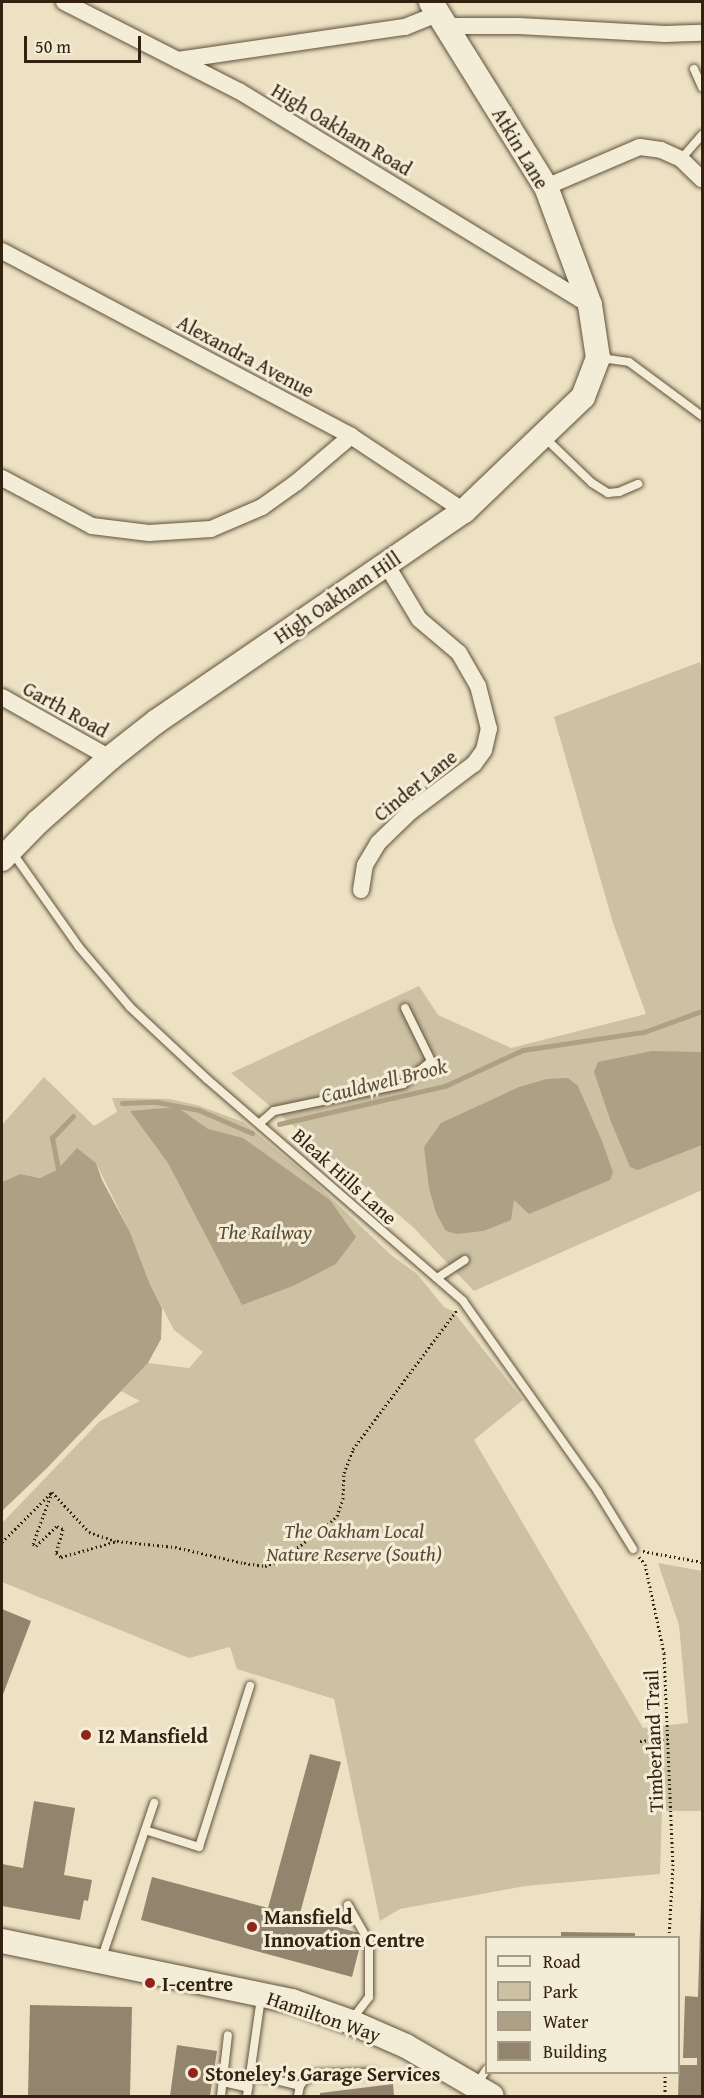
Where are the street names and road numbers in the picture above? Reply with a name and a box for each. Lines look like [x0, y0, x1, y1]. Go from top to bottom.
street label: High Oakham Road [267, 78, 417, 180]
street label: Atkin Lane [487, 103, 555, 193]
street label: Alexandra Avenue [173, 310, 319, 402]
street label: High Oakham Hill [269, 546, 405, 648]
street label: Garth Road [19, 676, 113, 742]
street label: Cinder Lane [368, 744, 462, 826]
street label: Bleak Hills Lane [288, 1123, 402, 1229]
street label: Timberland Trail [639, 1669, 667, 1813]
street label: Hamilton Way [264, 1985, 384, 2047]

